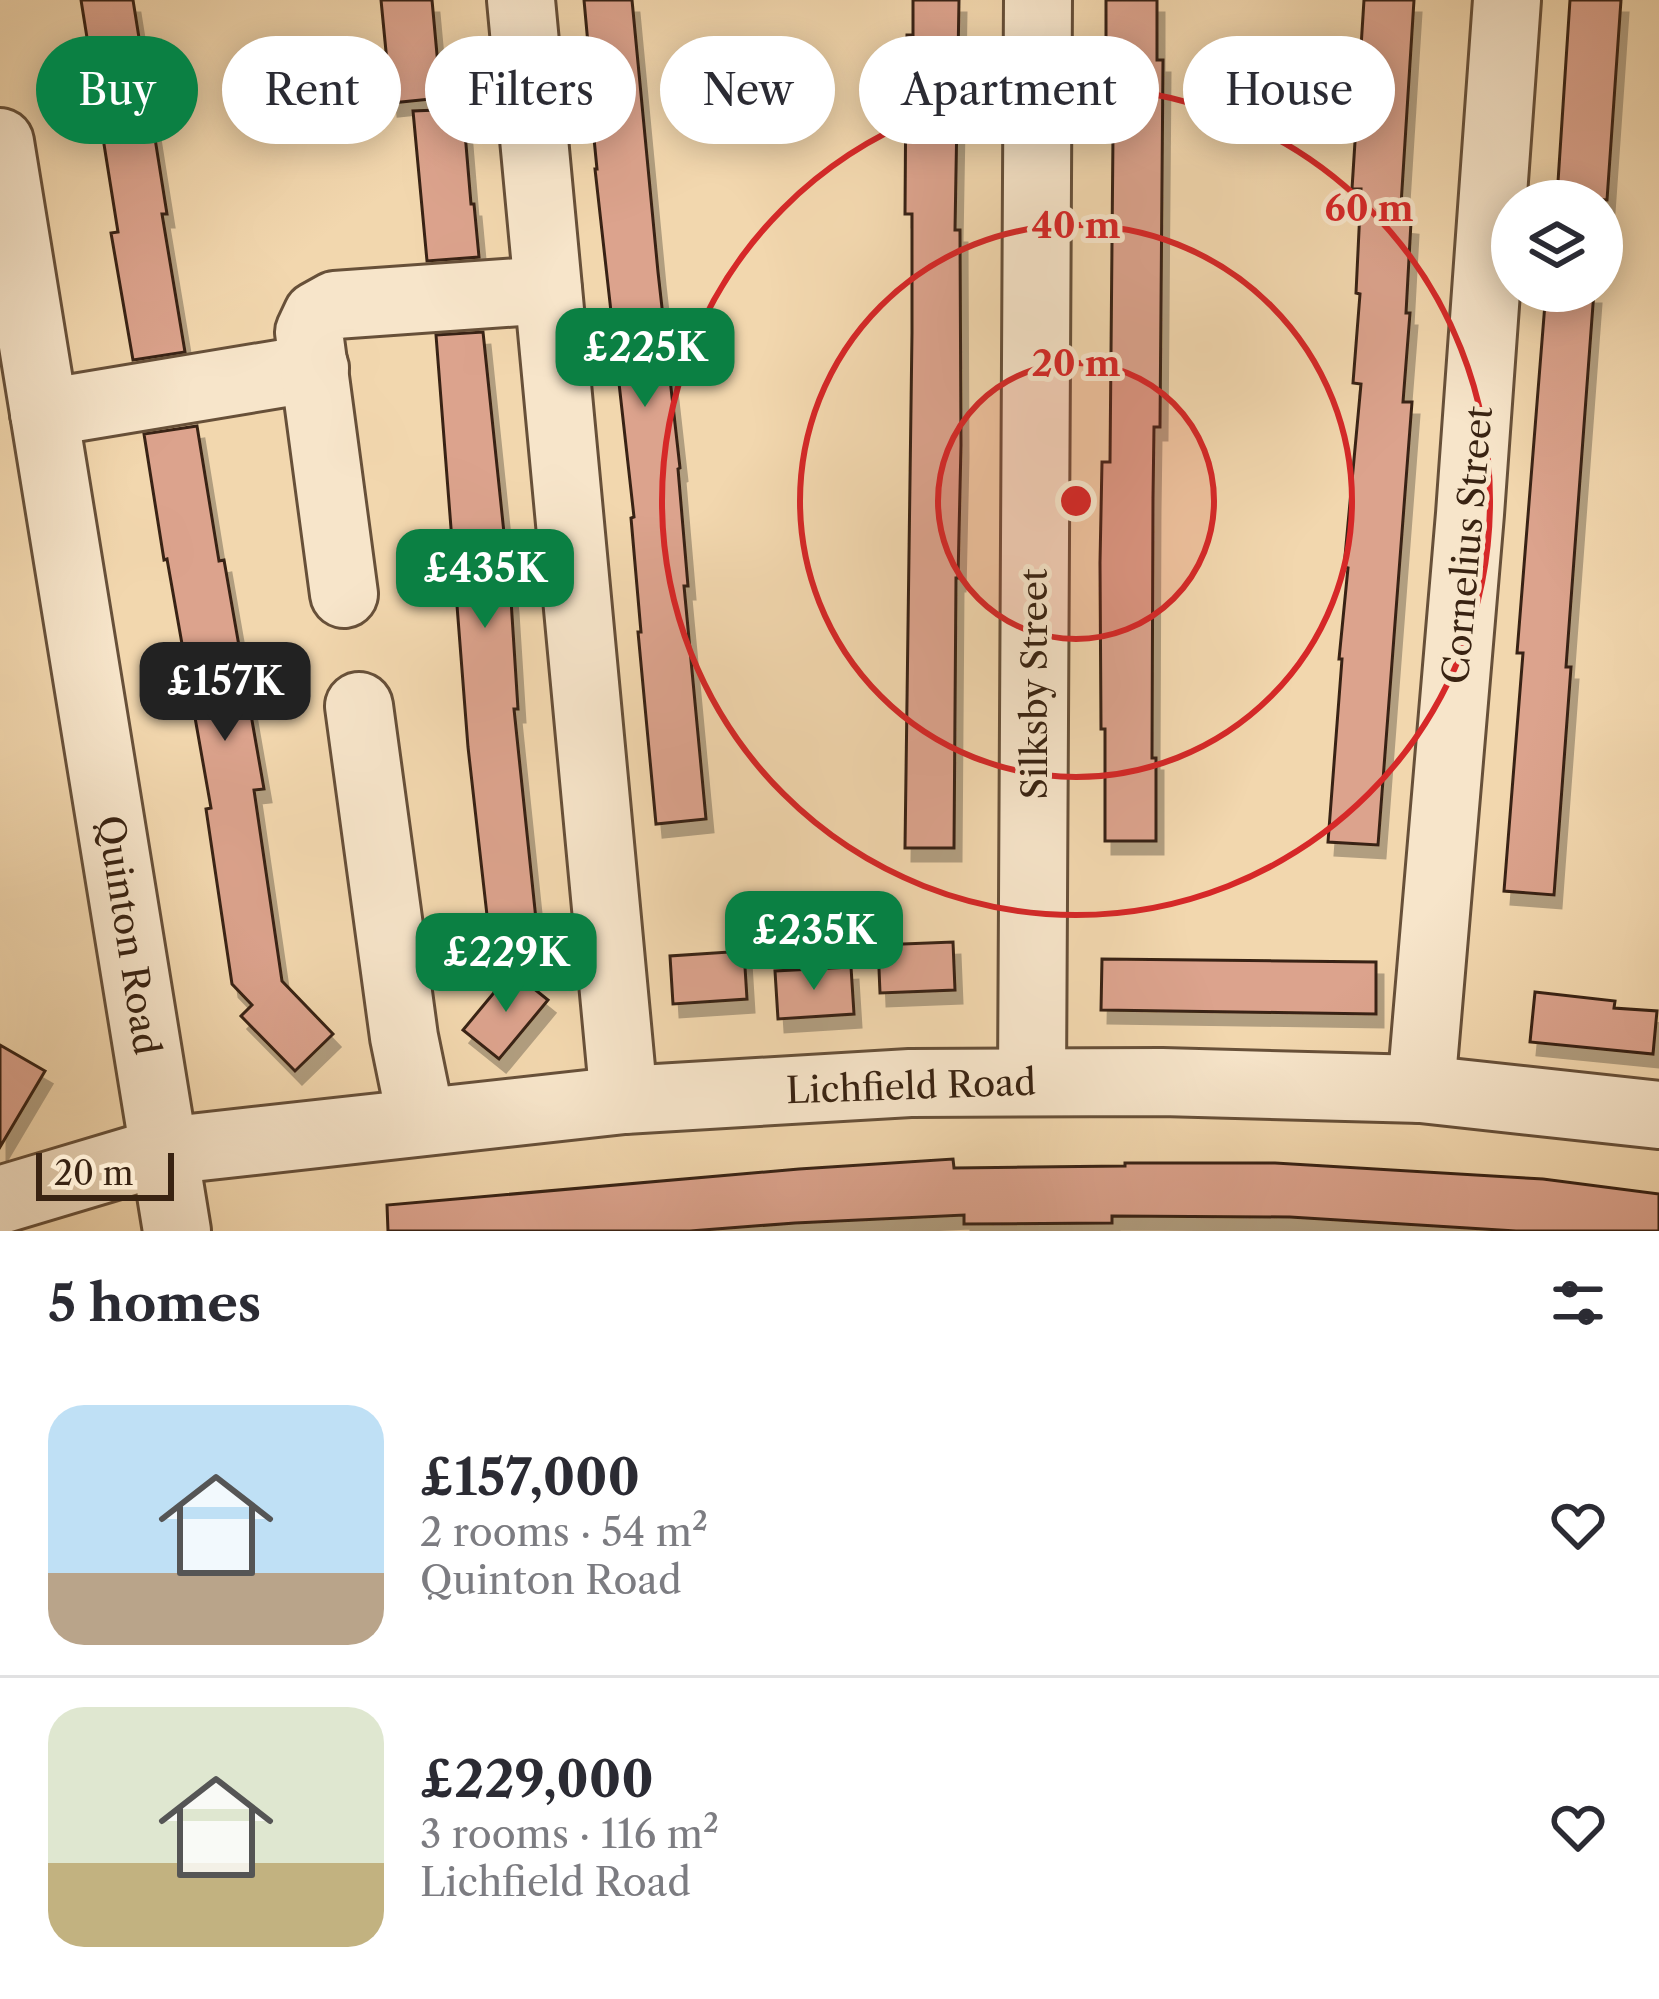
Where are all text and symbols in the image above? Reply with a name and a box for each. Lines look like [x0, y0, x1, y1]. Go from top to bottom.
chip: Buy [36, 36, 198, 144]
chip: Rent [222, 36, 401, 144]
chip: Filters [425, 36, 636, 144]
chip: New [660, 36, 835, 144]
chip: Apartment [859, 36, 1159, 144]
chip: House [1183, 36, 1395, 144]
map controls [1491, 180, 1623, 312]
button: layers [1491, 180, 1623, 312]
text: 60 m [1324, 186, 1414, 230]
text: 40 m [1031, 203, 1121, 247]
pin: £225K [561, 308, 729, 410]
text: £225K [583, 323, 707, 371]
text: 20 m [1031, 341, 1121, 385]
street label: Cornelius Street [1433, 404, 1501, 686]
centre of rings [1055, 480, 1097, 522]
pin: £435K [401, 529, 569, 631]
text: £435K [423, 544, 547, 592]
street label: Silksby Street [1012, 568, 1056, 800]
pin: £157K [141, 642, 309, 744]
text: £157K [167, 657, 283, 705]
street label: Quinton Road [88, 812, 170, 1058]
pin: £235K [730, 891, 898, 993]
text: £235K [752, 906, 876, 954]
pin: £229K [422, 913, 590, 1015]
text: £229K [443, 928, 569, 976]
street label: Lichfield Road [785, 1060, 1037, 1112]
scale bar [36, 1147, 174, 1200]
text: 20 m [54, 1153, 133, 1194]
icon: filters [1545, 1270, 1611, 1336]
text: 5 homes [48, 1272, 261, 1334]
text: £157,000 [420, 1446, 640, 1508]
icon: home [144, 1453, 288, 1597]
icon: heart [1545, 1492, 1611, 1558]
text: 2 rooms · 54 m² [420, 1508, 708, 1556]
text: Quinton Road [420, 1556, 682, 1604]
text: £229,000 [420, 1748, 654, 1810]
icon: home [144, 1755, 288, 1899]
icon: heart [1545, 1794, 1611, 1860]
text: 3 rooms · 116 m² [420, 1810, 719, 1858]
text: Lichfield Road [420, 1858, 691, 1906]

